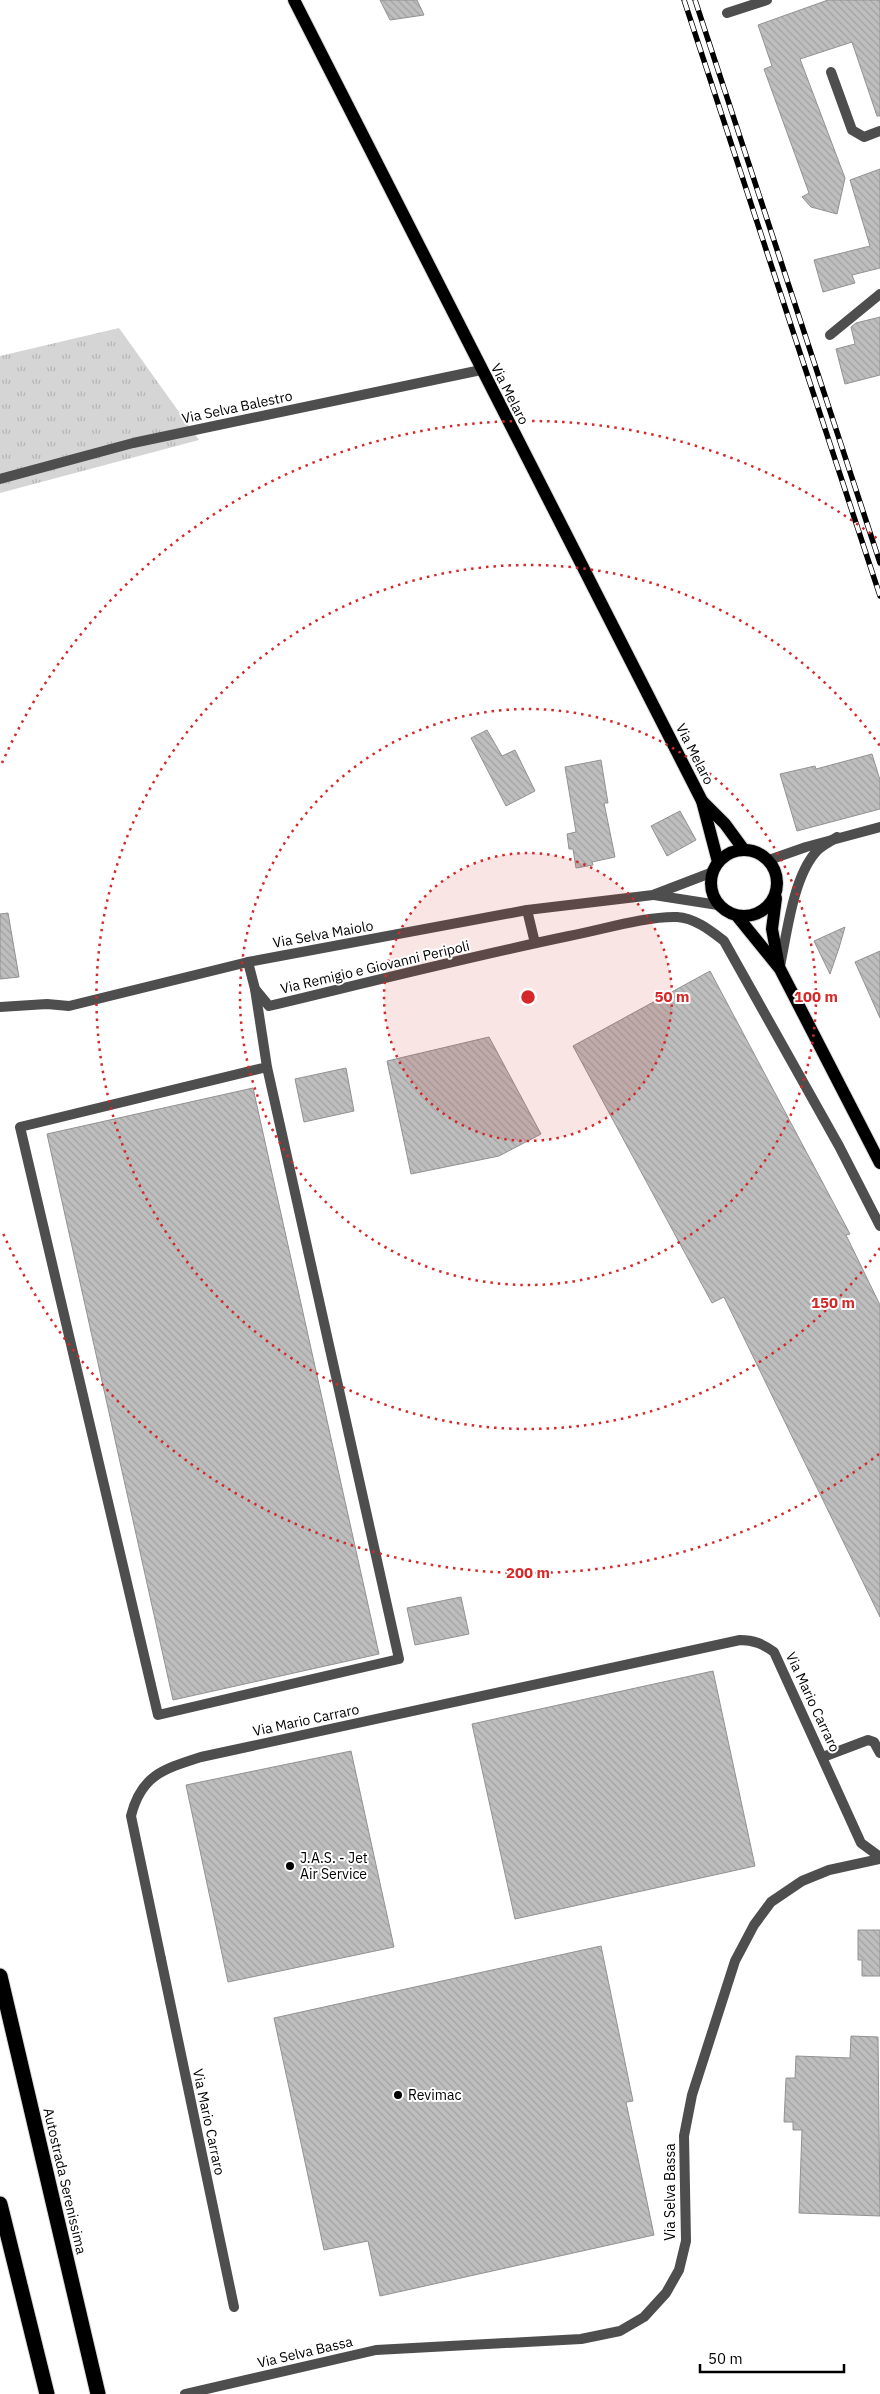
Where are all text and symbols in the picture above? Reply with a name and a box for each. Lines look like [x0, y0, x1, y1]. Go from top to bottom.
street label: Via Melaro [487, 360, 533, 428]
street label: Via Selva Balestro [180, 386, 294, 427]
street label: Via Melaro [672, 720, 718, 788]
street label: Via Selva Maiolo [271, 916, 375, 952]
street label: Via Remigio e Giovanni Peripoli [279, 936, 471, 998]
text: 50 m [655, 987, 689, 1006]
text: 100 m [794, 987, 838, 1006]
centre of rings [519, 988, 537, 1006]
text: 150 m [811, 1293, 855, 1312]
text: 200 m [506, 1563, 550, 1582]
street label: Via Mario Carraro [782, 1649, 844, 1755]
street label: Via Mario Carraro [251, 1700, 361, 1740]
place label: J.A.S. - Jet Air Service [300, 1849, 368, 1883]
marker: J.A.S. - Jet Air Service [284, 1860, 296, 1872]
street label: Via Mario Carraro [189, 2067, 229, 2177]
place label: Revimac [408, 2086, 461, 2104]
marker: Revimac [392, 2089, 404, 2101]
street label: Autostrada Serenissima [39, 2106, 91, 2256]
street label: Via Selva Bassa [661, 2143, 679, 2241]
street label: Via Selva Bassa [255, 2332, 355, 2372]
scale bar [700, 2342, 844, 2374]
text: 50 m [708, 2349, 743, 2368]

